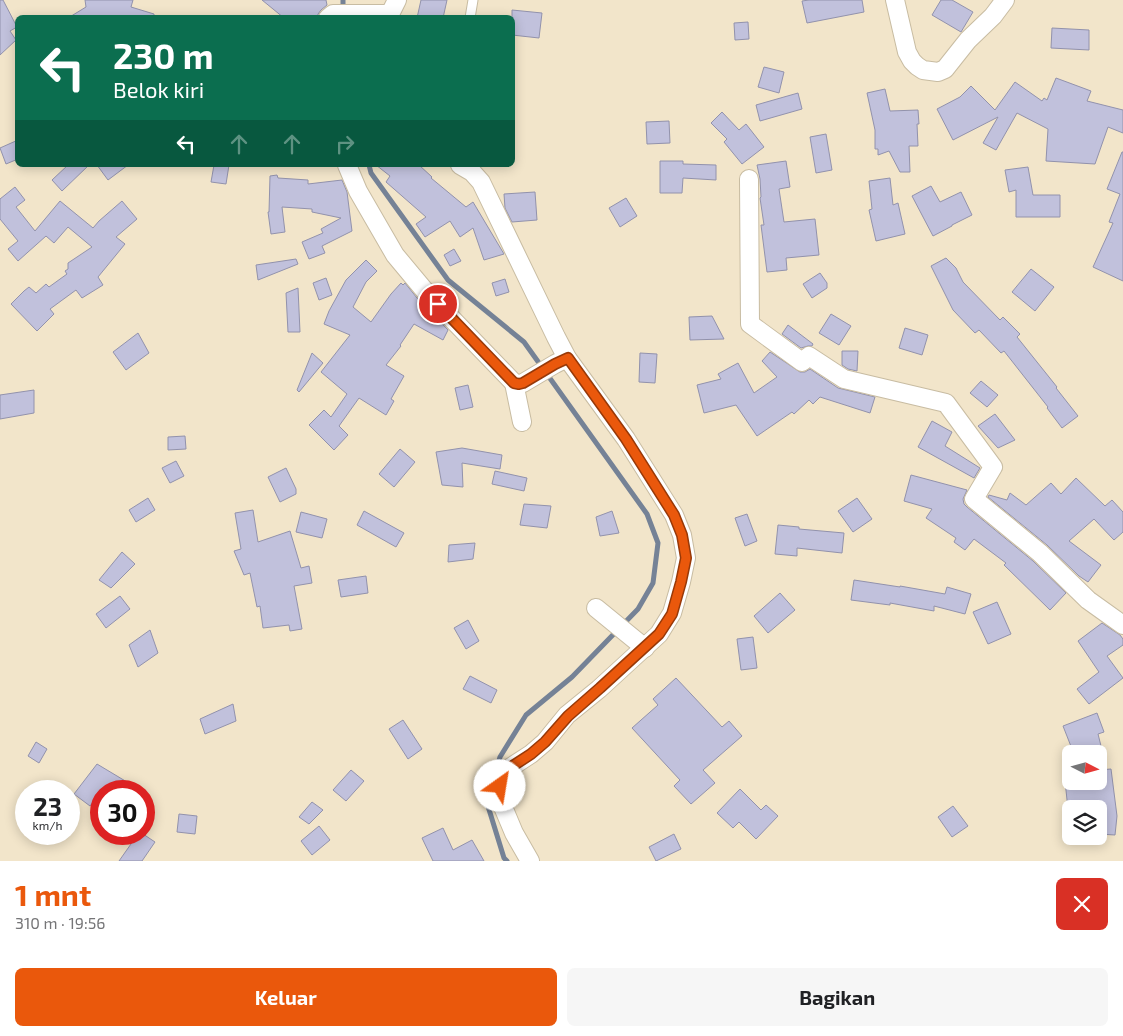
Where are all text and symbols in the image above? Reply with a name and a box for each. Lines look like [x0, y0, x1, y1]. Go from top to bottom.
text: 230 m [113, 34, 214, 76]
icon: left [30, 35, 95, 100]
text: Belok kiri [113, 76, 204, 102]
icon: left [172, 130, 200, 158]
icon: ahead [225, 130, 253, 158]
icon: ahead [278, 130, 306, 158]
icon: right [331, 130, 359, 158]
pin [417, 283, 459, 325]
icon: arrive [424, 290, 452, 318]
north arrow [1062, 745, 1108, 790]
map controls [1062, 745, 1107, 845]
position arrow [473, 759, 525, 811]
speed limit sign: 30 [90, 780, 155, 845]
text: 23 [33, 791, 62, 821]
button: layers [1062, 800, 1107, 845]
text: km/h [33, 818, 62, 832]
text: 1 mnt [15, 876, 91, 912]
button: close [1056, 878, 1108, 930]
text: 310 m · 19:56 [15, 913, 105, 932]
button: Keluar [15, 968, 557, 1026]
button: Bagikan [567, 968, 1108, 1026]

